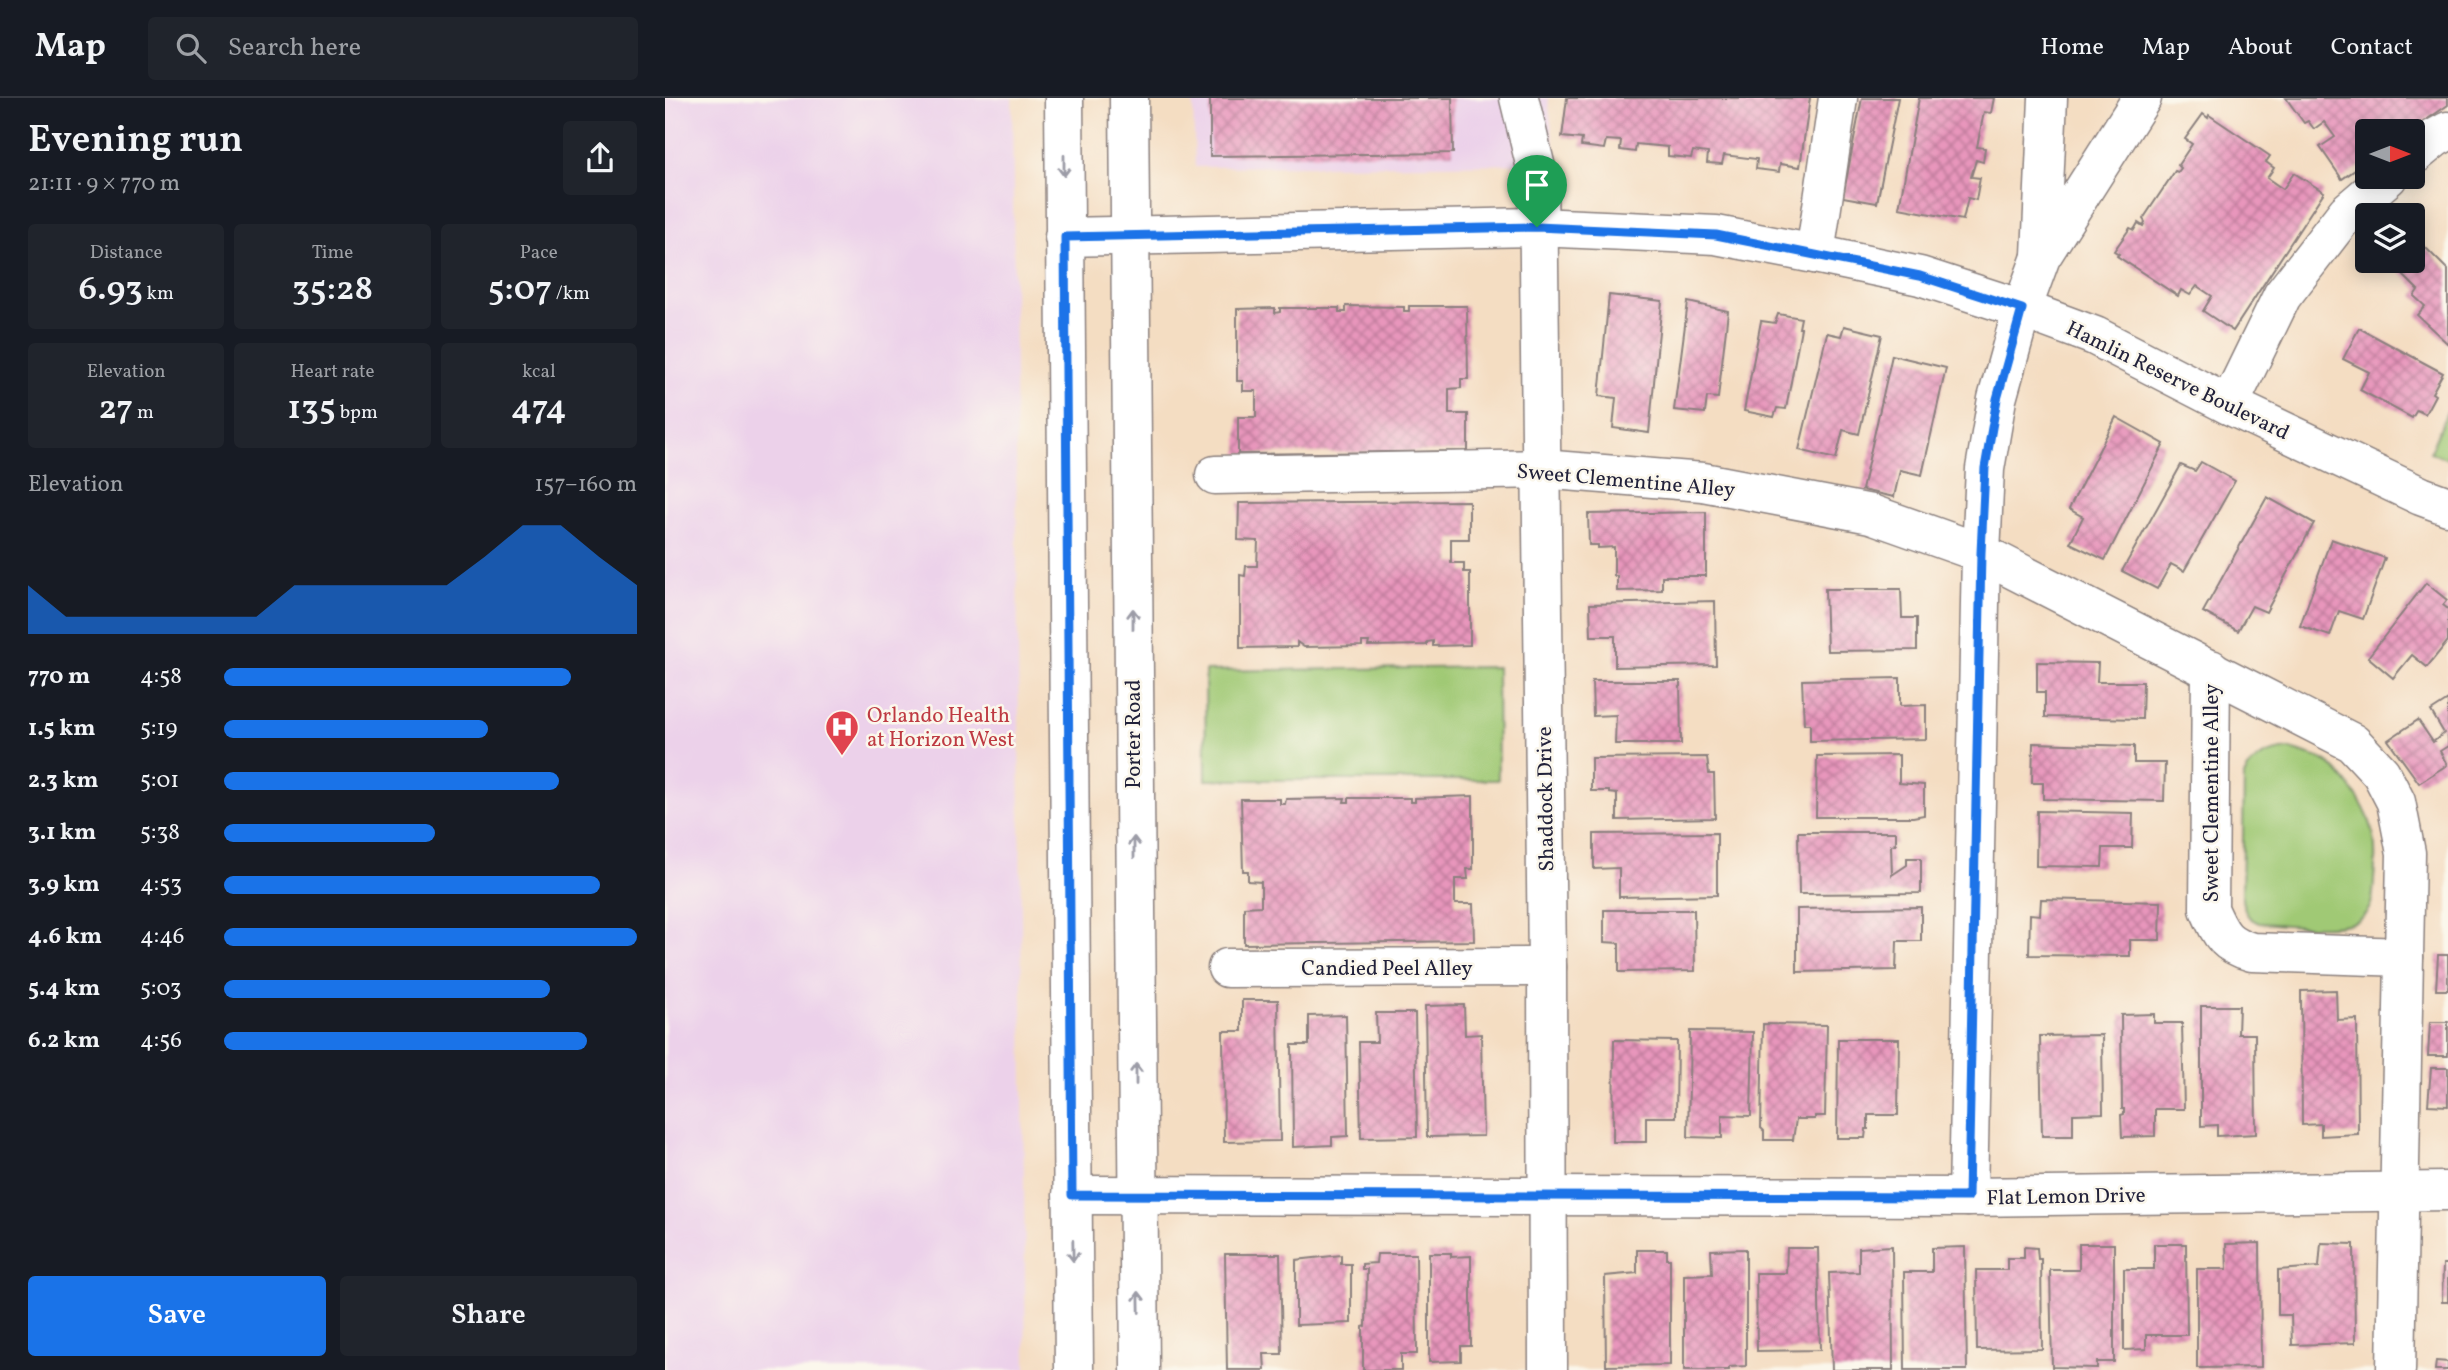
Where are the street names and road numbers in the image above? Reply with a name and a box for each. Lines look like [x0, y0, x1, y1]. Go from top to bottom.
street label: Hamlin Reserve Boulevard [2061, 315, 2294, 448]
street label: Sweet Clementine Alley [1516, 458, 1737, 506]
street label: Porter Road [1120, 679, 1149, 789]
street label: Sweet Clementine Alley [2198, 683, 2227, 902]
street label: Shaddock Drive [1531, 726, 1562, 872]
street label: Candied Peel Alley [1301, 955, 1473, 984]
street label: Flat Lemon Drive [1986, 1182, 2146, 1213]

